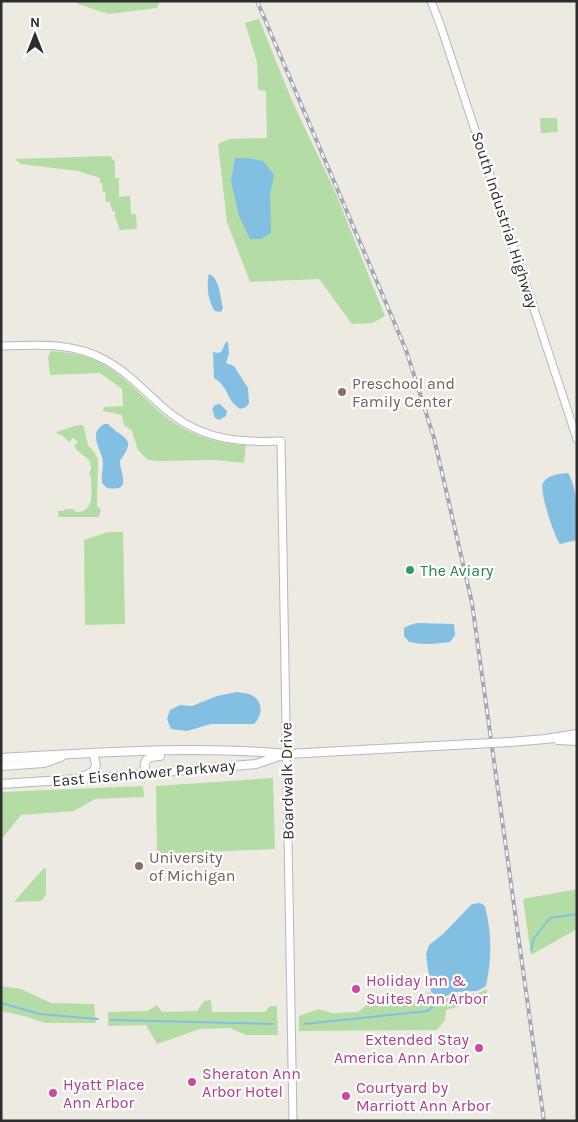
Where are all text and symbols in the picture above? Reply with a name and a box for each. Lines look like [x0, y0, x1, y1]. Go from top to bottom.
north arrow [10, 10, 60, 60]
text: N [30, 14, 40, 31]
street label: South Industrial Highway [467, 129, 543, 311]
place label: Preschool and Family Center [352, 374, 455, 411]
marker: Preschool and Family Center [336, 386, 348, 398]
place label: The Aviary [420, 561, 494, 580]
marker: The Aviary [404, 564, 416, 576]
street label: Boardwalk Drive [276, 722, 298, 840]
street label: East Eisenhower Parkway [51, 755, 237, 790]
place label: University of Michigan [149, 848, 236, 885]
marker: University of Michigan [133, 860, 145, 872]
place label: Holiday Inn & Suites Ann Arbor [366, 971, 488, 1008]
marker: Holiday Inn & Suites Ann Arbor [350, 983, 362, 995]
place label: Extended Stay America Ann Arbor [334, 1030, 470, 1067]
marker: Extended Stay America Ann Arbor [473, 1042, 485, 1054]
place label: Sheraton Ann Arbor Hotel [202, 1064, 301, 1101]
place label: Hyatt Place Ann Arbor [63, 1075, 144, 1112]
marker: Sheraton Ann Arbor Hotel [186, 1076, 198, 1088]
place label: Courtyard by Marriott Ann Arbor [356, 1078, 491, 1115]
marker: Hyatt Place Ann Arbor [47, 1087, 59, 1099]
marker: Courtyard by Marriott Ann Arbor [340, 1090, 352, 1102]

